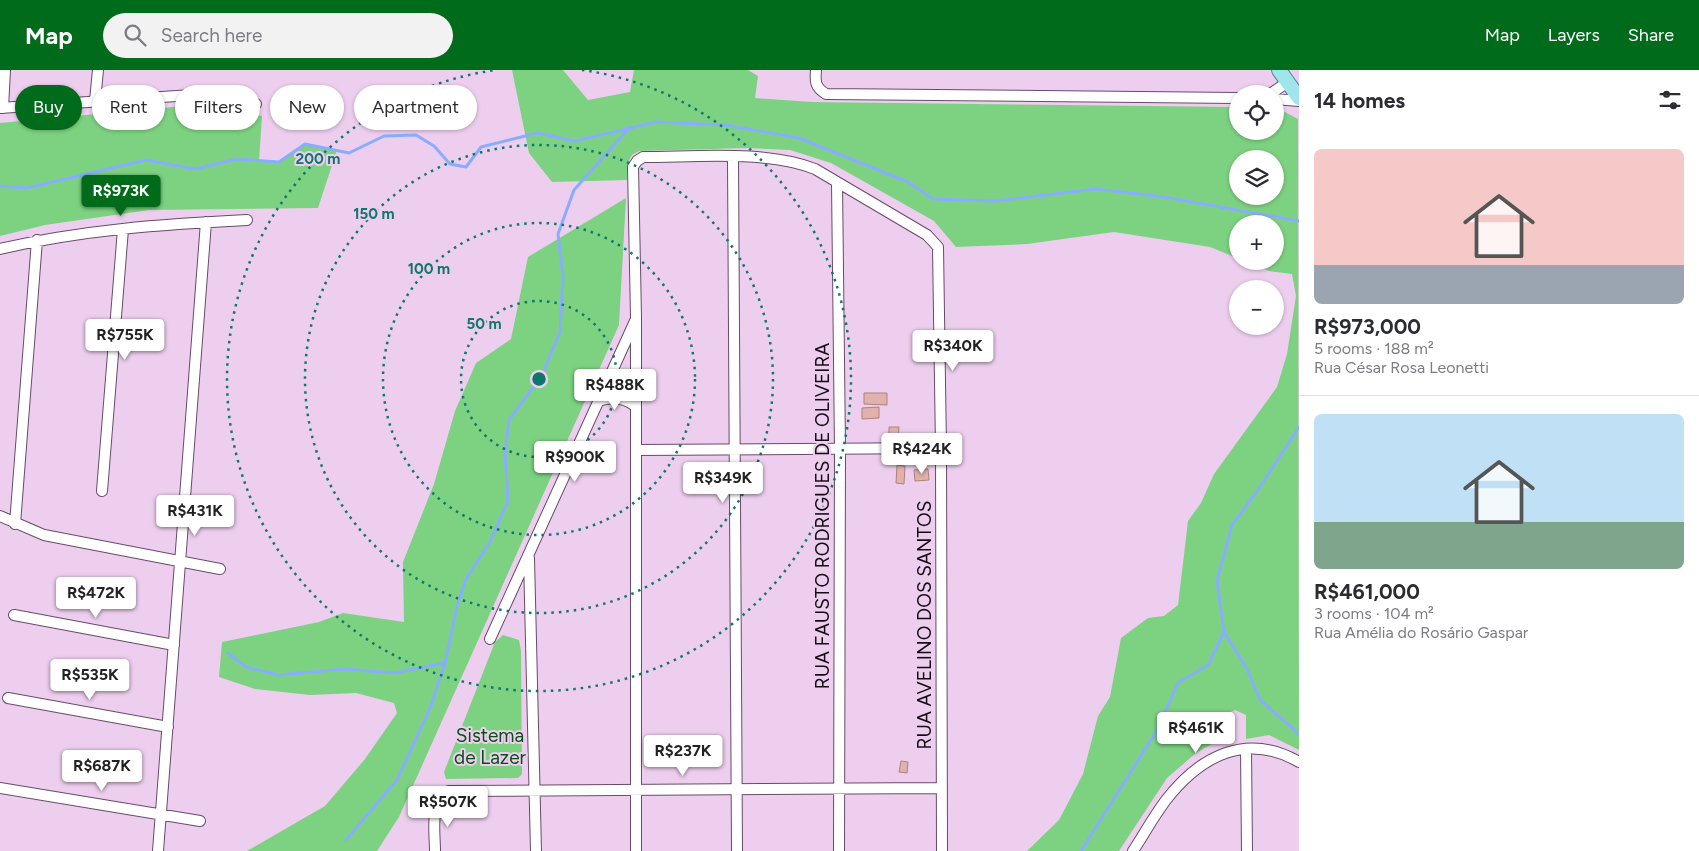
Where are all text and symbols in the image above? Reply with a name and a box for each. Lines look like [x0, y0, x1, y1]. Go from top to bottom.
search box [103, 13, 453, 58]
text: Map [25, 21, 73, 50]
icon: search [121, 21, 149, 49]
text: Search here [161, 24, 262, 47]
text: Map [1485, 24, 1520, 46]
text: Layers [1548, 24, 1600, 46]
text: Share [1628, 24, 1674, 46]
chip: Buy [15, 85, 82, 130]
chip: Rent [92, 85, 165, 130]
chip: Filters [175, 85, 260, 130]
chip: New [270, 85, 344, 130]
chip: Apartment [354, 85, 477, 130]
map controls [1229, 85, 1284, 335]
button: locate [1229, 85, 1284, 140]
icon: filters [1656, 86, 1684, 114]
text: 14 homes [1314, 88, 1405, 113]
text: 200 m [296, 150, 340, 168]
button: layers [1229, 150, 1284, 205]
pin: R$973K [80, 174, 162, 217]
text: R$973K [93, 181, 149, 200]
icon: home [1454, 181, 1544, 271]
text: 150 m [353, 205, 395, 223]
button: + [1229, 215, 1284, 270]
text: 100 m [408, 260, 450, 278]
button: − [1229, 280, 1284, 335]
text: R$973,000 [1314, 314, 1421, 339]
text: 50 m [466, 315, 502, 333]
pin: R$755K [84, 318, 166, 361]
text: R$755K [96, 325, 154, 344]
pin: R$340K [912, 330, 994, 372]
text: R$340K [923, 336, 983, 355]
text: 5 rooms · 188 m² [1314, 339, 1434, 358]
street label: RUA FAUSTO RODRIGUES DE OLIVEIRA [811, 343, 834, 689]
text: Rua César Rosa Leonetti [1314, 358, 1489, 377]
pin: R$488K [574, 368, 656, 411]
centre of rings [530, 370, 548, 388]
text: R$488K [585, 375, 645, 394]
pin: R$424K [881, 432, 963, 475]
text: R$424K [892, 439, 952, 458]
pin: R$900K [534, 440, 616, 483]
text: R$900K [545, 447, 605, 466]
icon: home [1454, 447, 1544, 537]
pin: R$349K [682, 462, 764, 504]
text: R$349K [694, 468, 752, 487]
pin: R$431K [154, 494, 236, 537]
text: R$431K [167, 501, 223, 520]
street label: RUA AVELINO DOS SANTOS [913, 501, 936, 749]
pin: R$472K [55, 576, 137, 619]
text: R$461,000 [1314, 579, 1420, 604]
text: R$472K [67, 583, 125, 602]
text: 3 rooms · 104 m² [1314, 604, 1434, 623]
text: Rua Amélia do Rosário Gaspar [1314, 623, 1528, 642]
pin: R$535K [49, 658, 131, 701]
text: R$535K [61, 665, 119, 684]
pin: R$461K [1155, 712, 1237, 754]
text: R$461K [1168, 718, 1224, 737]
park label: Sistema de Lazer [454, 724, 527, 769]
pin: R$237K [642, 734, 724, 777]
text: R$237K [655, 741, 711, 760]
pin: R$687K [61, 750, 143, 792]
text: R$687K [73, 756, 131, 775]
pin: R$507K [407, 786, 489, 828]
text: R$507K [419, 792, 477, 811]

